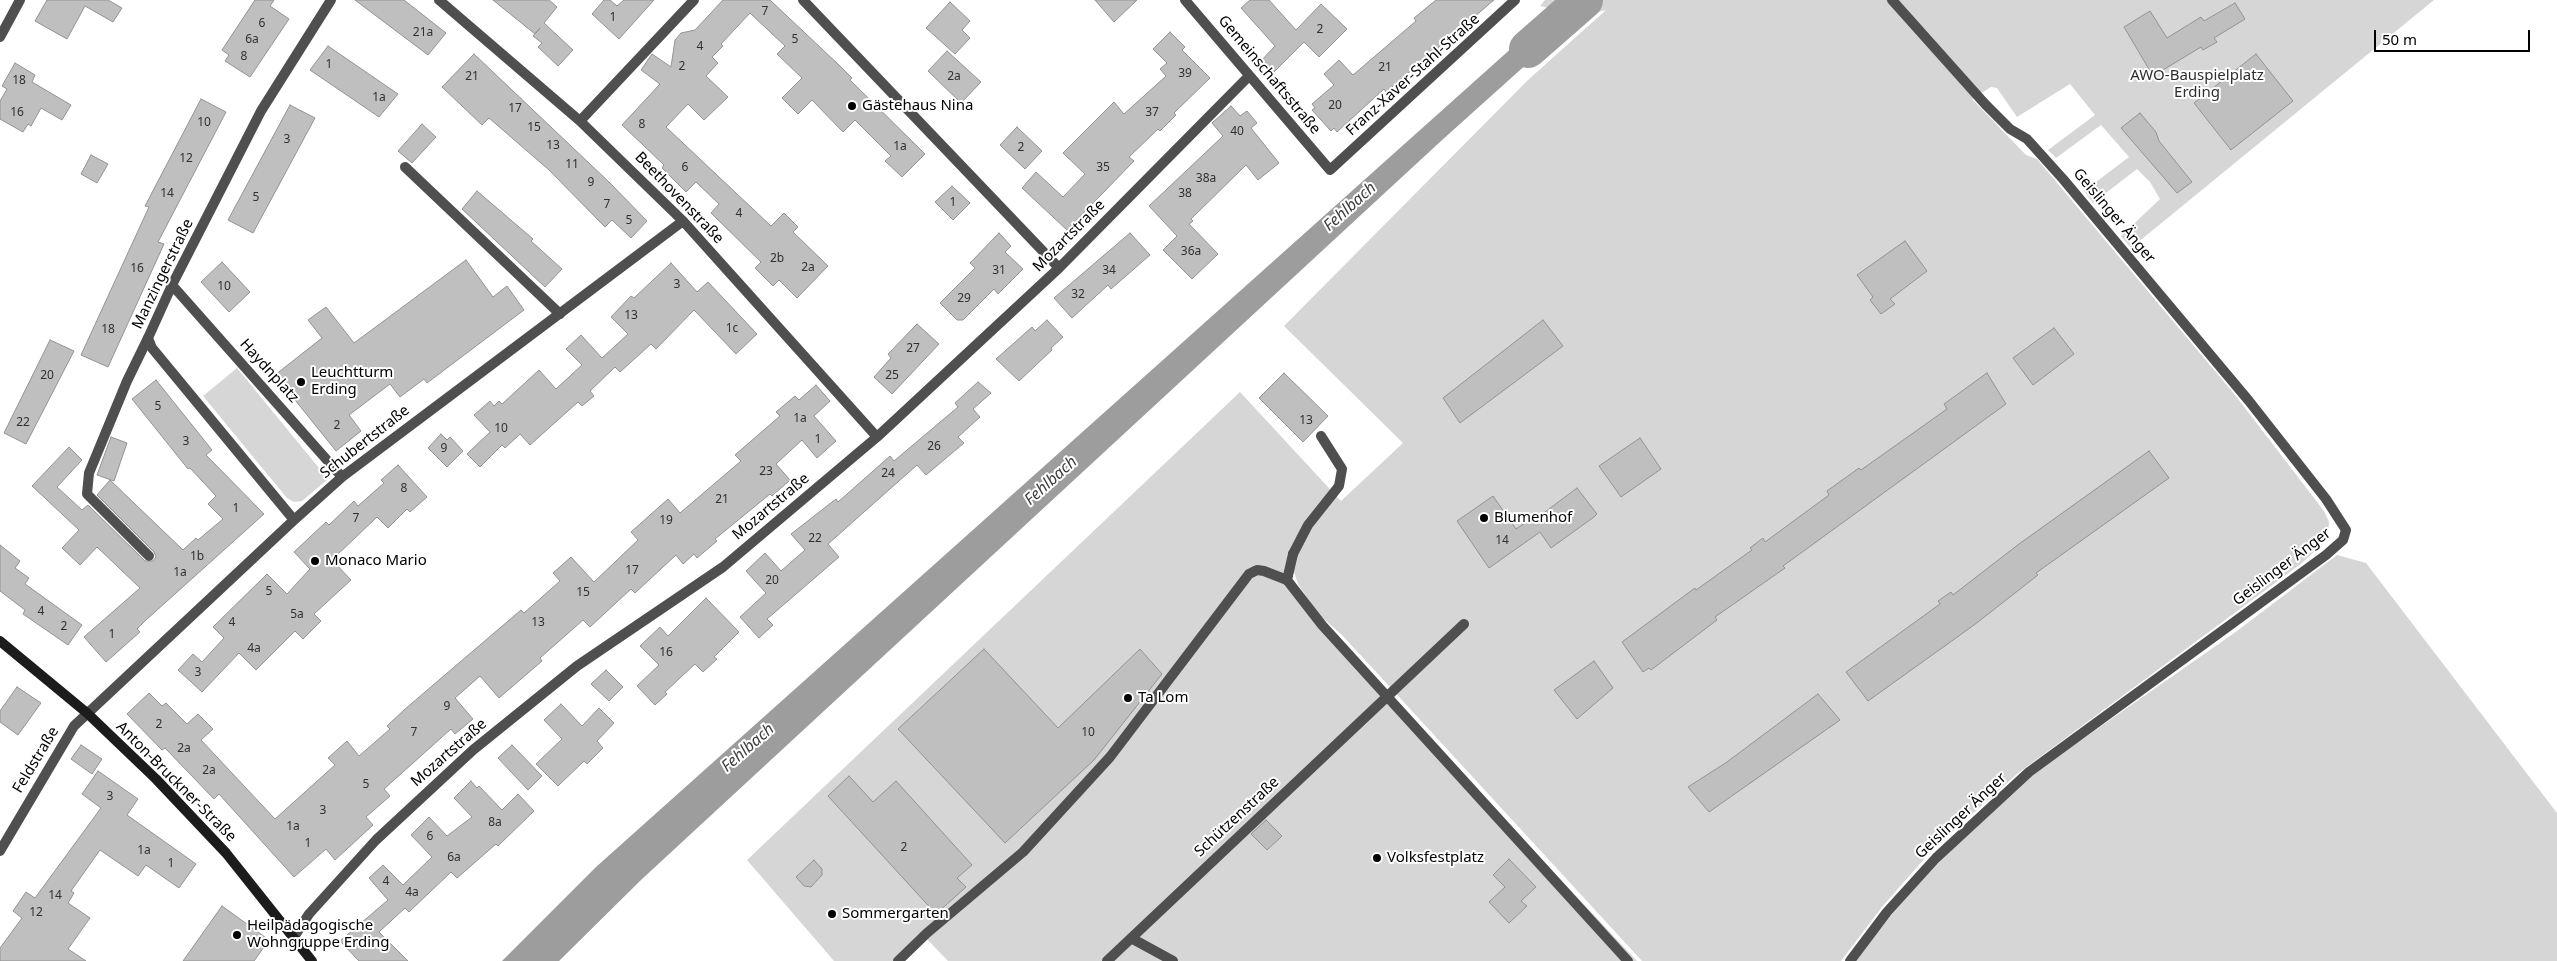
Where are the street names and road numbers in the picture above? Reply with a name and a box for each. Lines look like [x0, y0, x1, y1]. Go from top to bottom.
street label: Franz-Xaver-Stahl-Straße [1343, 10, 1483, 140]
street label: Gemeinschaftsstraße [1214, 12, 1324, 138]
street label: Beethovenstraße [631, 148, 727, 248]
street label: Geislinger Änger [2069, 165, 2159, 267]
street label: Mozartstraße [1029, 196, 1109, 276]
street label: Manzingerstraße [129, 216, 197, 332]
street label: Haydnplatz [236, 335, 302, 407]
street label: Schubertstraße [317, 402, 413, 482]
street label: Mozartstraße [729, 470, 813, 544]
street label: Geislinger Änger [2229, 524, 2335, 610]
street label: Mozartstraße [407, 715, 491, 791]
street label: Anton-Bruckner-Straße [112, 718, 240, 846]
street label: Feldstraße [9, 724, 63, 796]
street label: Geislinger Änger [1912, 769, 2010, 863]
street label: Schützenstraße [1191, 773, 1283, 861]

